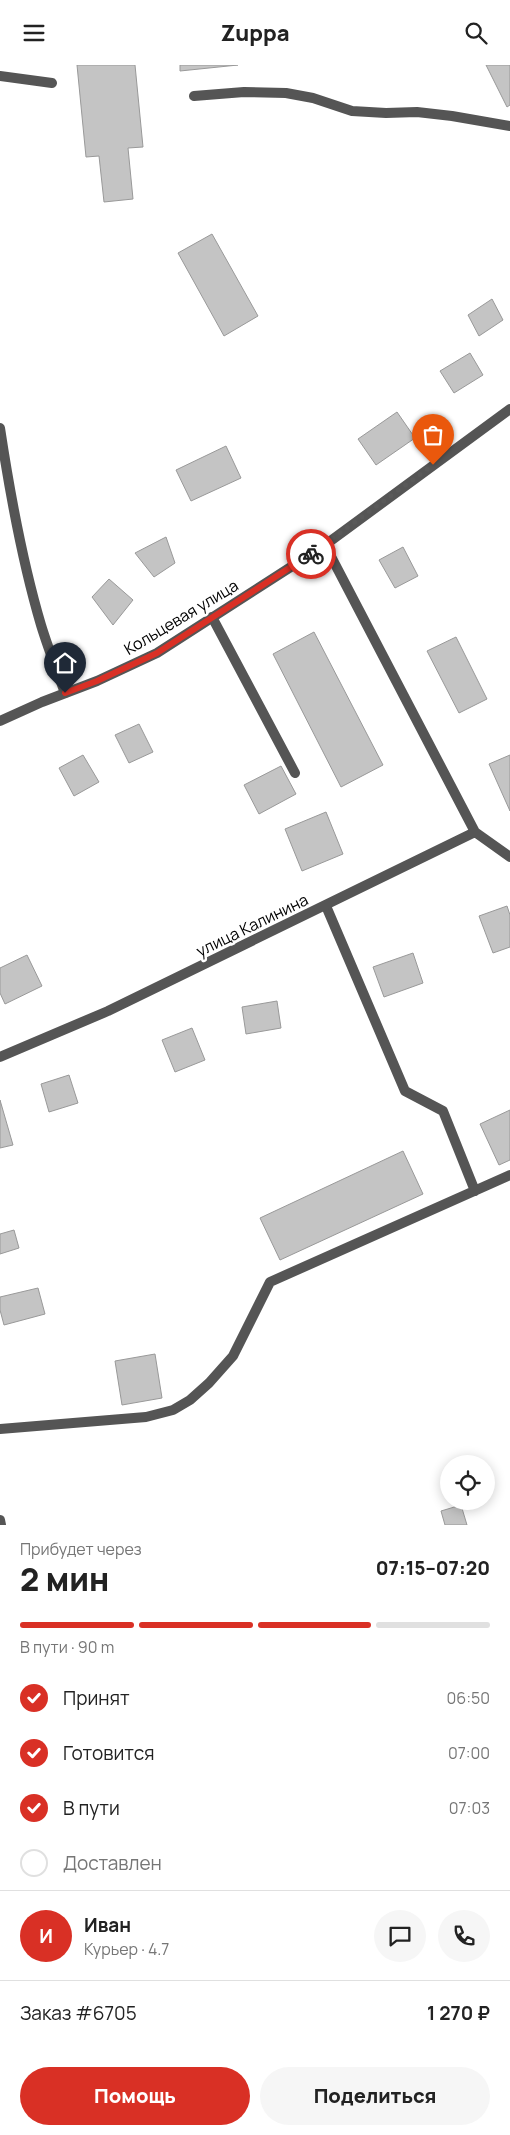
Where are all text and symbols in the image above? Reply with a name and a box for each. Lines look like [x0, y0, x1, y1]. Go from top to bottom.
text: Zuppa [220, 18, 290, 48]
icon: menu [20, 19, 48, 47]
icon: search [462, 19, 490, 47]
pin [412, 414, 454, 465]
icon: bag [419, 421, 447, 449]
courier [286, 529, 336, 579]
icon: bike [297, 540, 325, 568]
street label: Кольцевая улица [120, 574, 242, 660]
pin [44, 642, 86, 693]
icon: home [51, 649, 79, 677]
street label: улица Калинина [192, 888, 312, 962]
map controls [440, 1455, 495, 1510]
button: locate [440, 1455, 495, 1510]
text: Прибудет через [20, 1538, 142, 1560]
text: 07:15–07:20 [376, 1555, 490, 1581]
text: 2 мин [20, 1557, 109, 1601]
text: В пути · 90 m [20, 1636, 114, 1658]
icon: check [20, 1684, 48, 1712]
text: Принят [63, 1685, 130, 1711]
text: 06:50 [447, 1687, 490, 1709]
icon: check [20, 1739, 48, 1767]
text: Готовится [63, 1740, 155, 1766]
text: 07:00 [448, 1742, 490, 1764]
icon: check [20, 1794, 48, 1822]
text: В пути [63, 1795, 120, 1821]
text: 07:03 [449, 1797, 490, 1819]
text: Доставлен [63, 1850, 162, 1876]
button: chat [374, 1910, 426, 1962]
button: phone [438, 1910, 490, 1962]
text: Иван [84, 1912, 131, 1938]
text: И [39, 1923, 53, 1949]
text: Курьер · 4.7 [84, 1938, 169, 1960]
text: Заказ #6705 [20, 2000, 137, 2026]
text: 1 270 ₽ [427, 2000, 490, 2026]
button: Помощь [20, 2067, 250, 2125]
button: Поделиться [260, 2067, 490, 2125]

